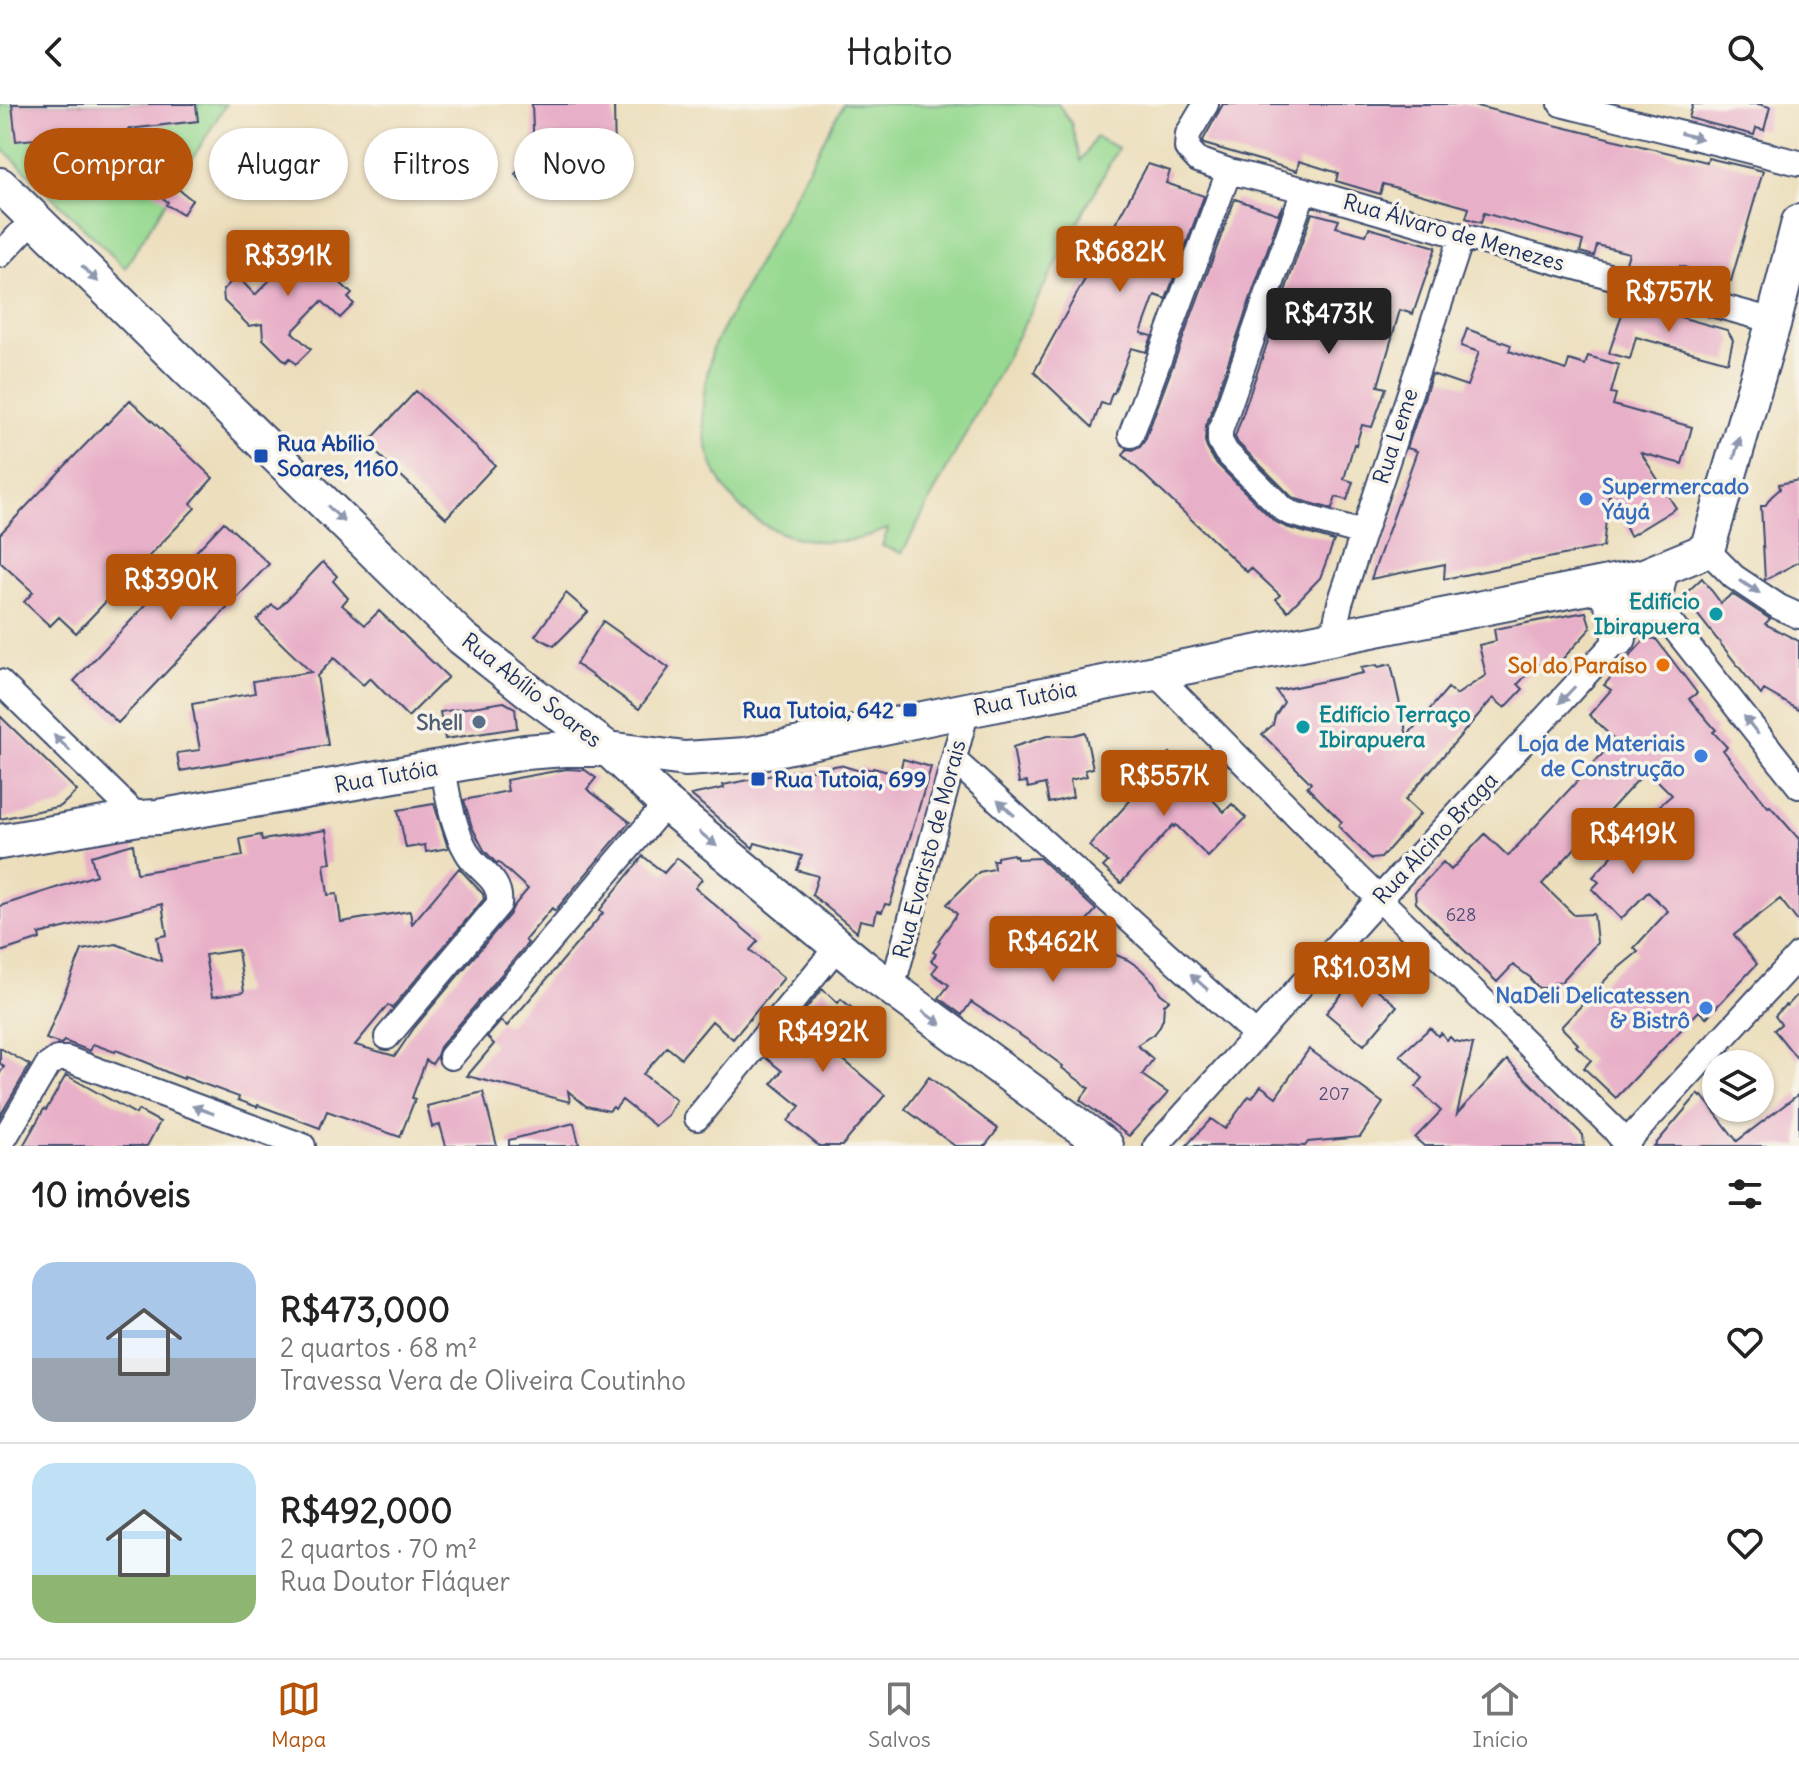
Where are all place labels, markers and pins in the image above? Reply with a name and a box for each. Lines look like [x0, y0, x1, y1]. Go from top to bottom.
pin: R$682K [1055, 226, 1185, 294]
pin: R$391K [223, 230, 353, 298]
pin: R$757K [1604, 266, 1734, 334]
pin: R$473K [1264, 288, 1394, 356]
place label: Rua Abílio Soares, 1160 [277, 429, 399, 482]
marker: Rua Abílio Soares, 1160 [252, 447, 270, 465]
place label: Supermercado Yáyá [1601, 472, 1749, 525]
marker: Supermercado Yáyá [1577, 490, 1595, 508]
pin: R$390K [106, 554, 236, 622]
place label: Edifício Ibirapuera [1594, 587, 1700, 640]
marker: Edifício Ibirapuera [1707, 605, 1725, 623]
place label: Sol do Paraíso [1508, 651, 1647, 679]
marker: Sol do Paraíso [1654, 656, 1672, 674]
place label: Rua Tutoia, 642 [742, 696, 894, 724]
place label: Edifício Terraço Ibirapuera [1319, 700, 1471, 753]
marker: Rua Tutoia, 642 [901, 701, 919, 719]
place label: Shell [416, 708, 463, 736]
marker: Shell [470, 713, 488, 731]
marker: Edifício Terraço Ibirapuera [1294, 718, 1312, 736]
place label: Loja de Materiais de Construção [1518, 729, 1685, 782]
marker: Loja de Materiais de Construção [1692, 747, 1710, 765]
pin: R$557K [1099, 750, 1229, 818]
place label: Rua Tutoia, 699 [774, 765, 926, 793]
marker: Rua Tutoia, 699 [749, 770, 767, 788]
pin: R$419K [1568, 808, 1698, 876]
pin: R$462K [988, 916, 1118, 984]
pin: R$1.03M [1288, 942, 1436, 1010]
place label: NaDeli Delicatessen & Bistrô [1495, 981, 1690, 1034]
marker: NaDeli Delicatessen & Bistrô [1697, 999, 1715, 1017]
pin: R$492K [758, 1006, 888, 1074]

